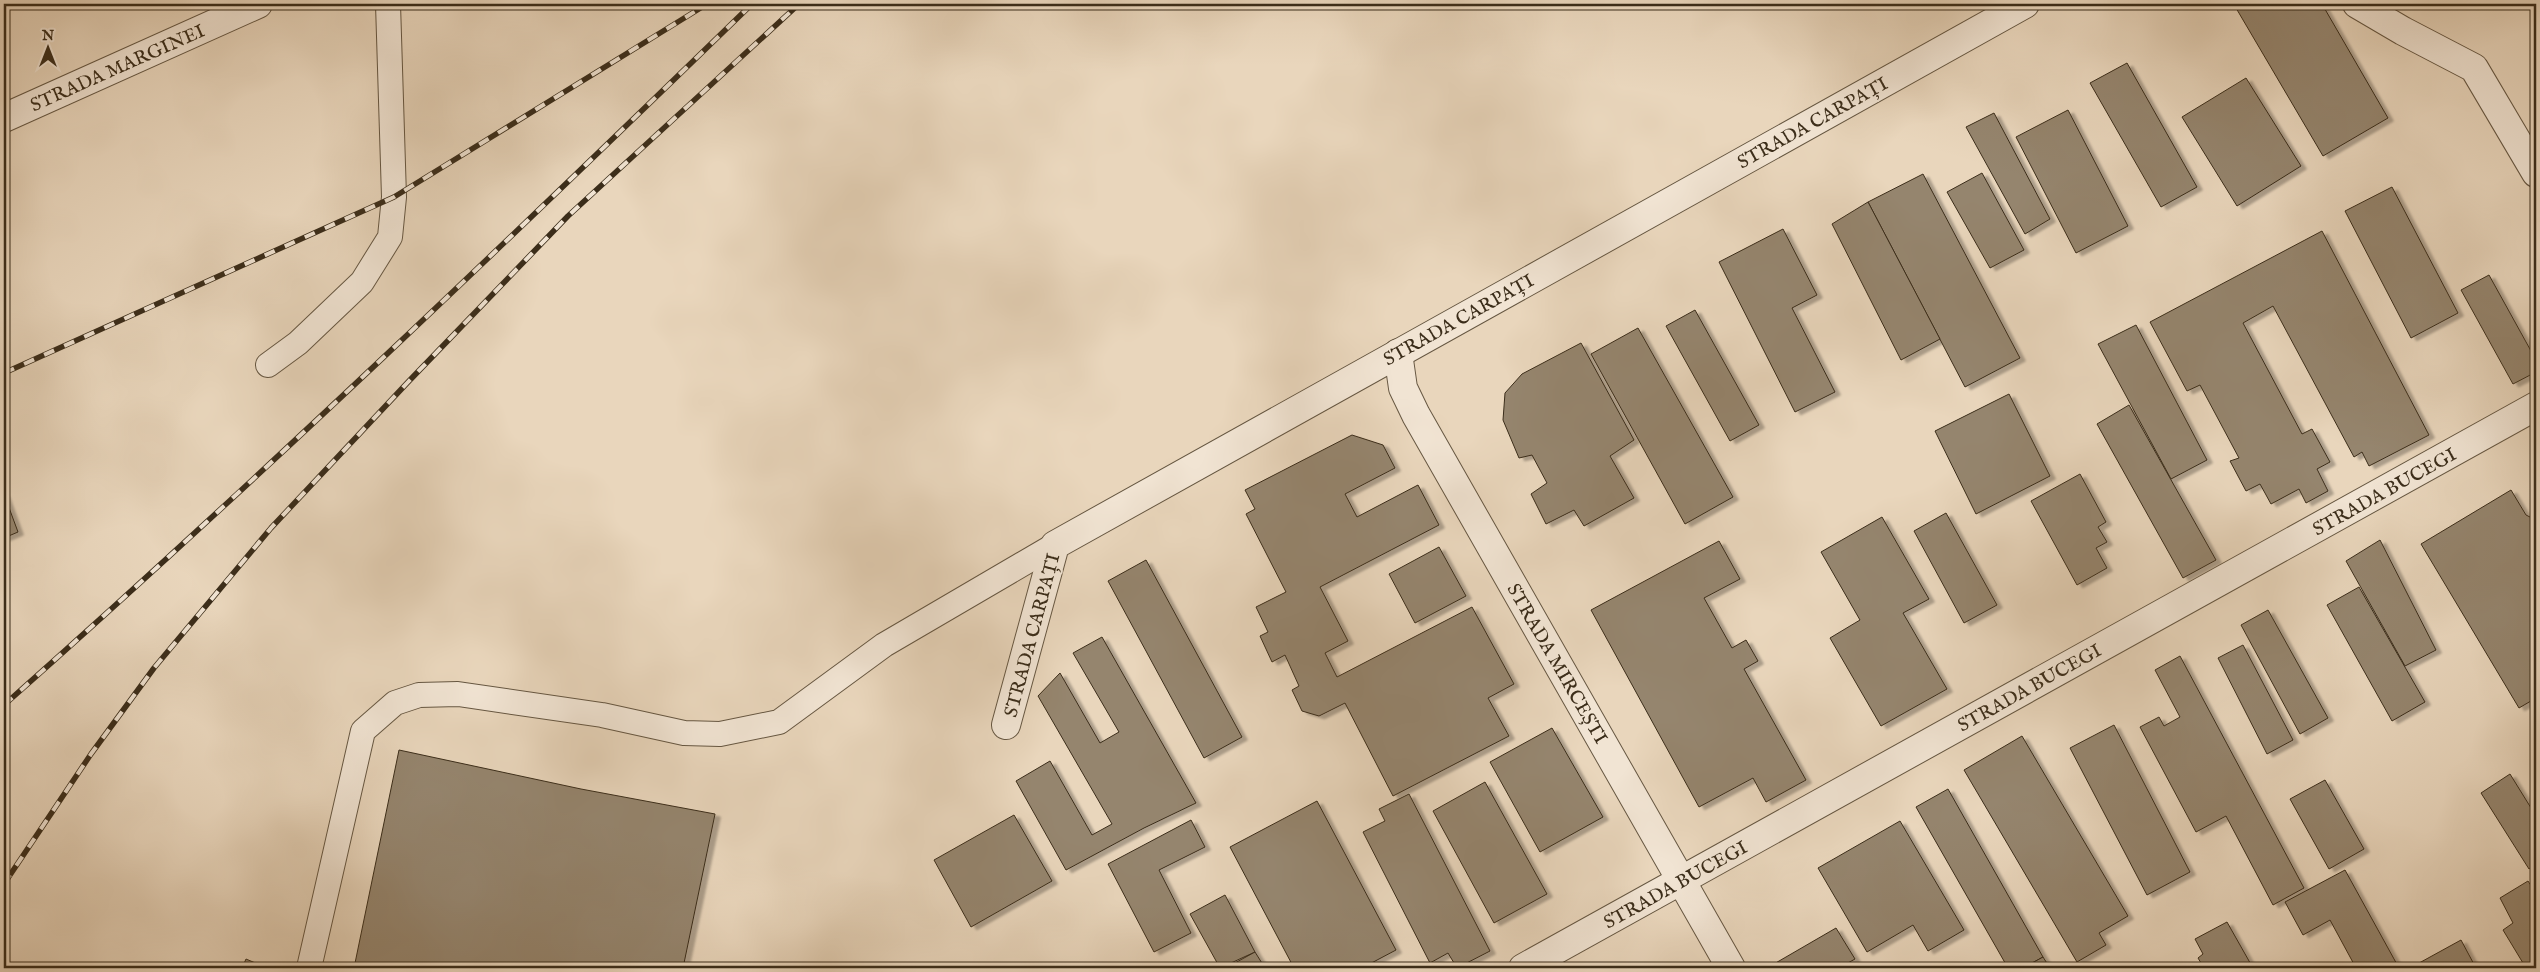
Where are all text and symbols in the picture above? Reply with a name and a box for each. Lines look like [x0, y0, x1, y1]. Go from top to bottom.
street label: STRADA MARGINEI [26, 18, 208, 116]
north arrow [22, 22, 72, 72]
street label: STRADA CARPAȚI [1733, 72, 1893, 175]
street label: STRADA CARPAȚI [1379, 269, 1539, 372]
street label: STRADA BUCEGI [2309, 443, 2461, 542]
street label: STRADA CARPAȚI [1000, 551, 1066, 720]
street label: STRADA MIRCEȘTI [1501, 580, 1612, 748]
street label: STRADA BUCEGI [1954, 639, 2106, 738]
street label: STRADA BUCEGI [1600, 836, 1752, 935]

